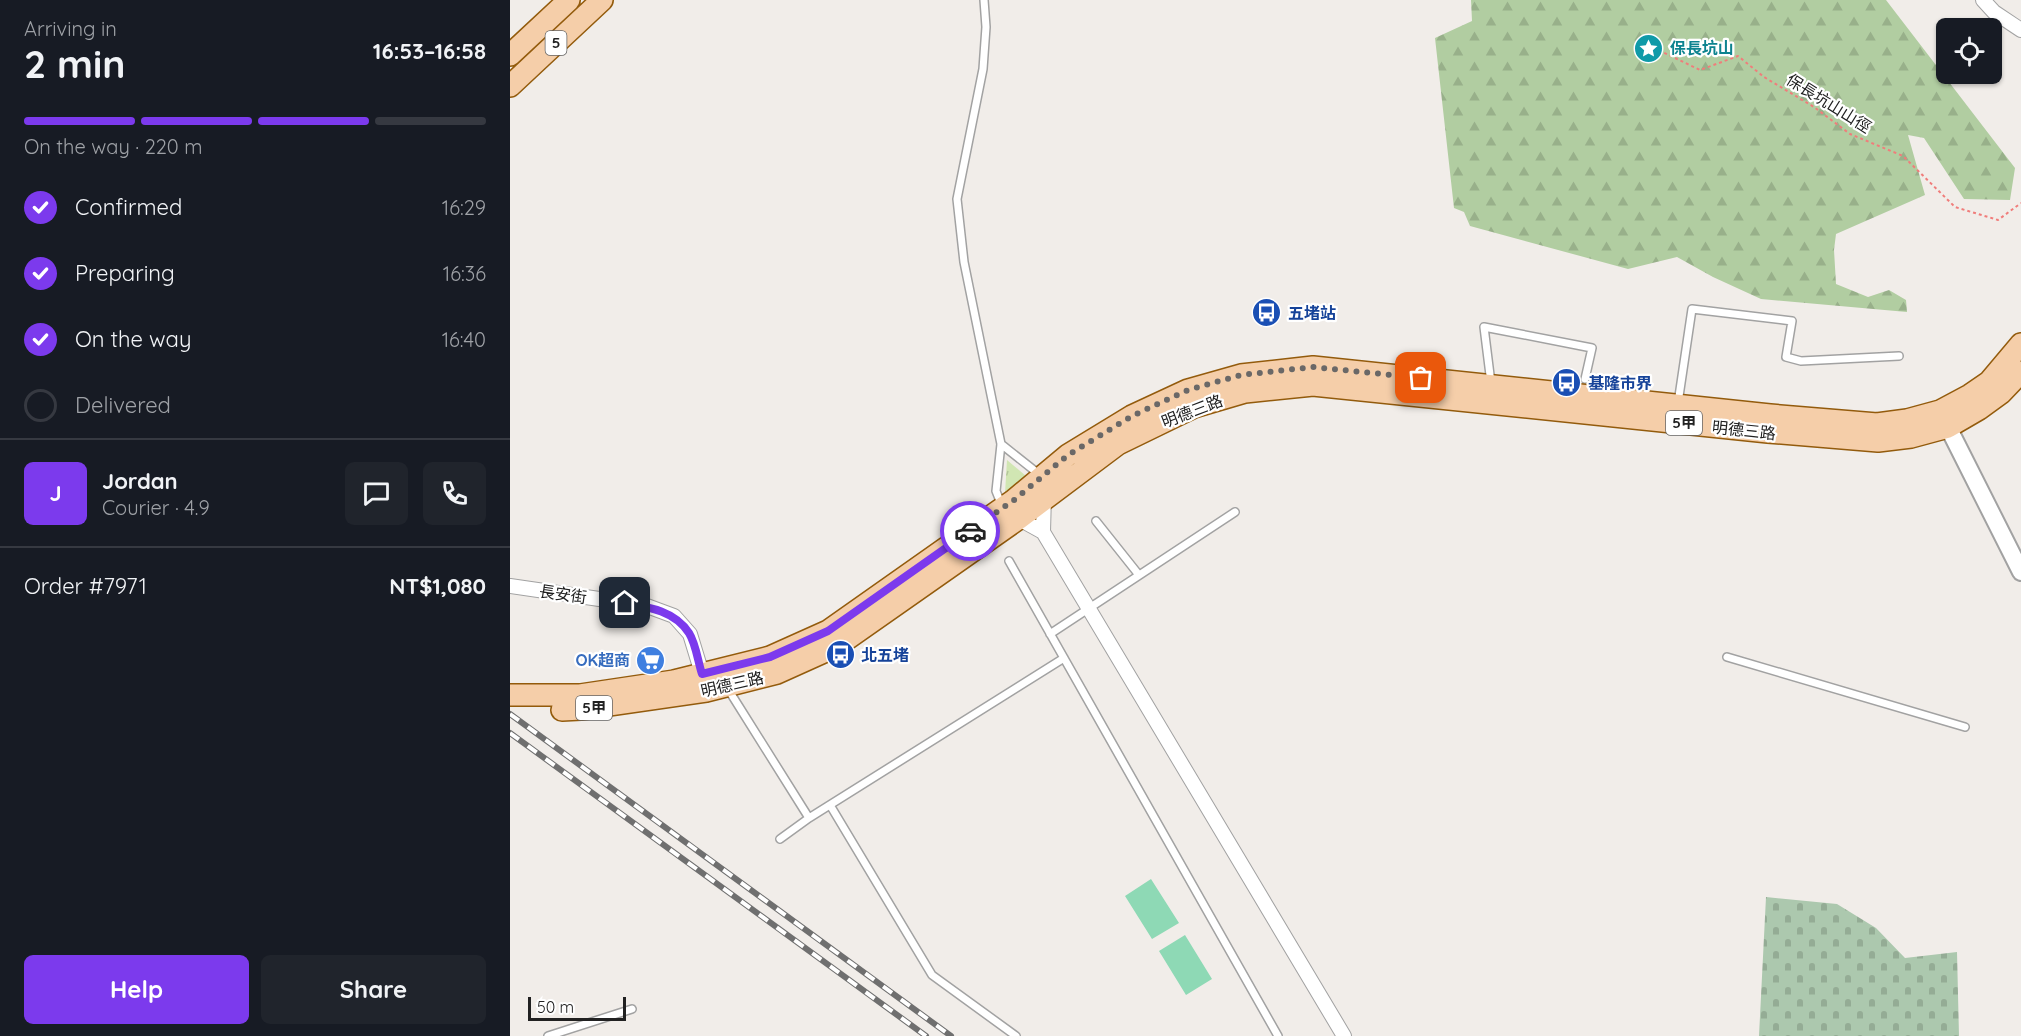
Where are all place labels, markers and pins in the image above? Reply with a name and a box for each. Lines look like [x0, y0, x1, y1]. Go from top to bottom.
place icon: 保長坑山 [1633, 32, 1665, 64]
place label: 保長坑山 [1670, 38, 1734, 58]
bus stop icon: 五堵站 [1251, 297, 1283, 329]
place label: 五堵站 [1288, 303, 1336, 323]
pin [1395, 352, 1446, 403]
bus stop icon: 基隆市界 [1551, 367, 1583, 399]
place label: 基隆市界 [1588, 373, 1652, 393]
pin [599, 577, 650, 628]
bus stop icon: 北五堵 [824, 639, 856, 671]
supermarket icon: OK超商 [635, 644, 667, 676]
place label: 北五堵 [861, 645, 909, 665]
place label: OK超商 [575, 650, 630, 670]

